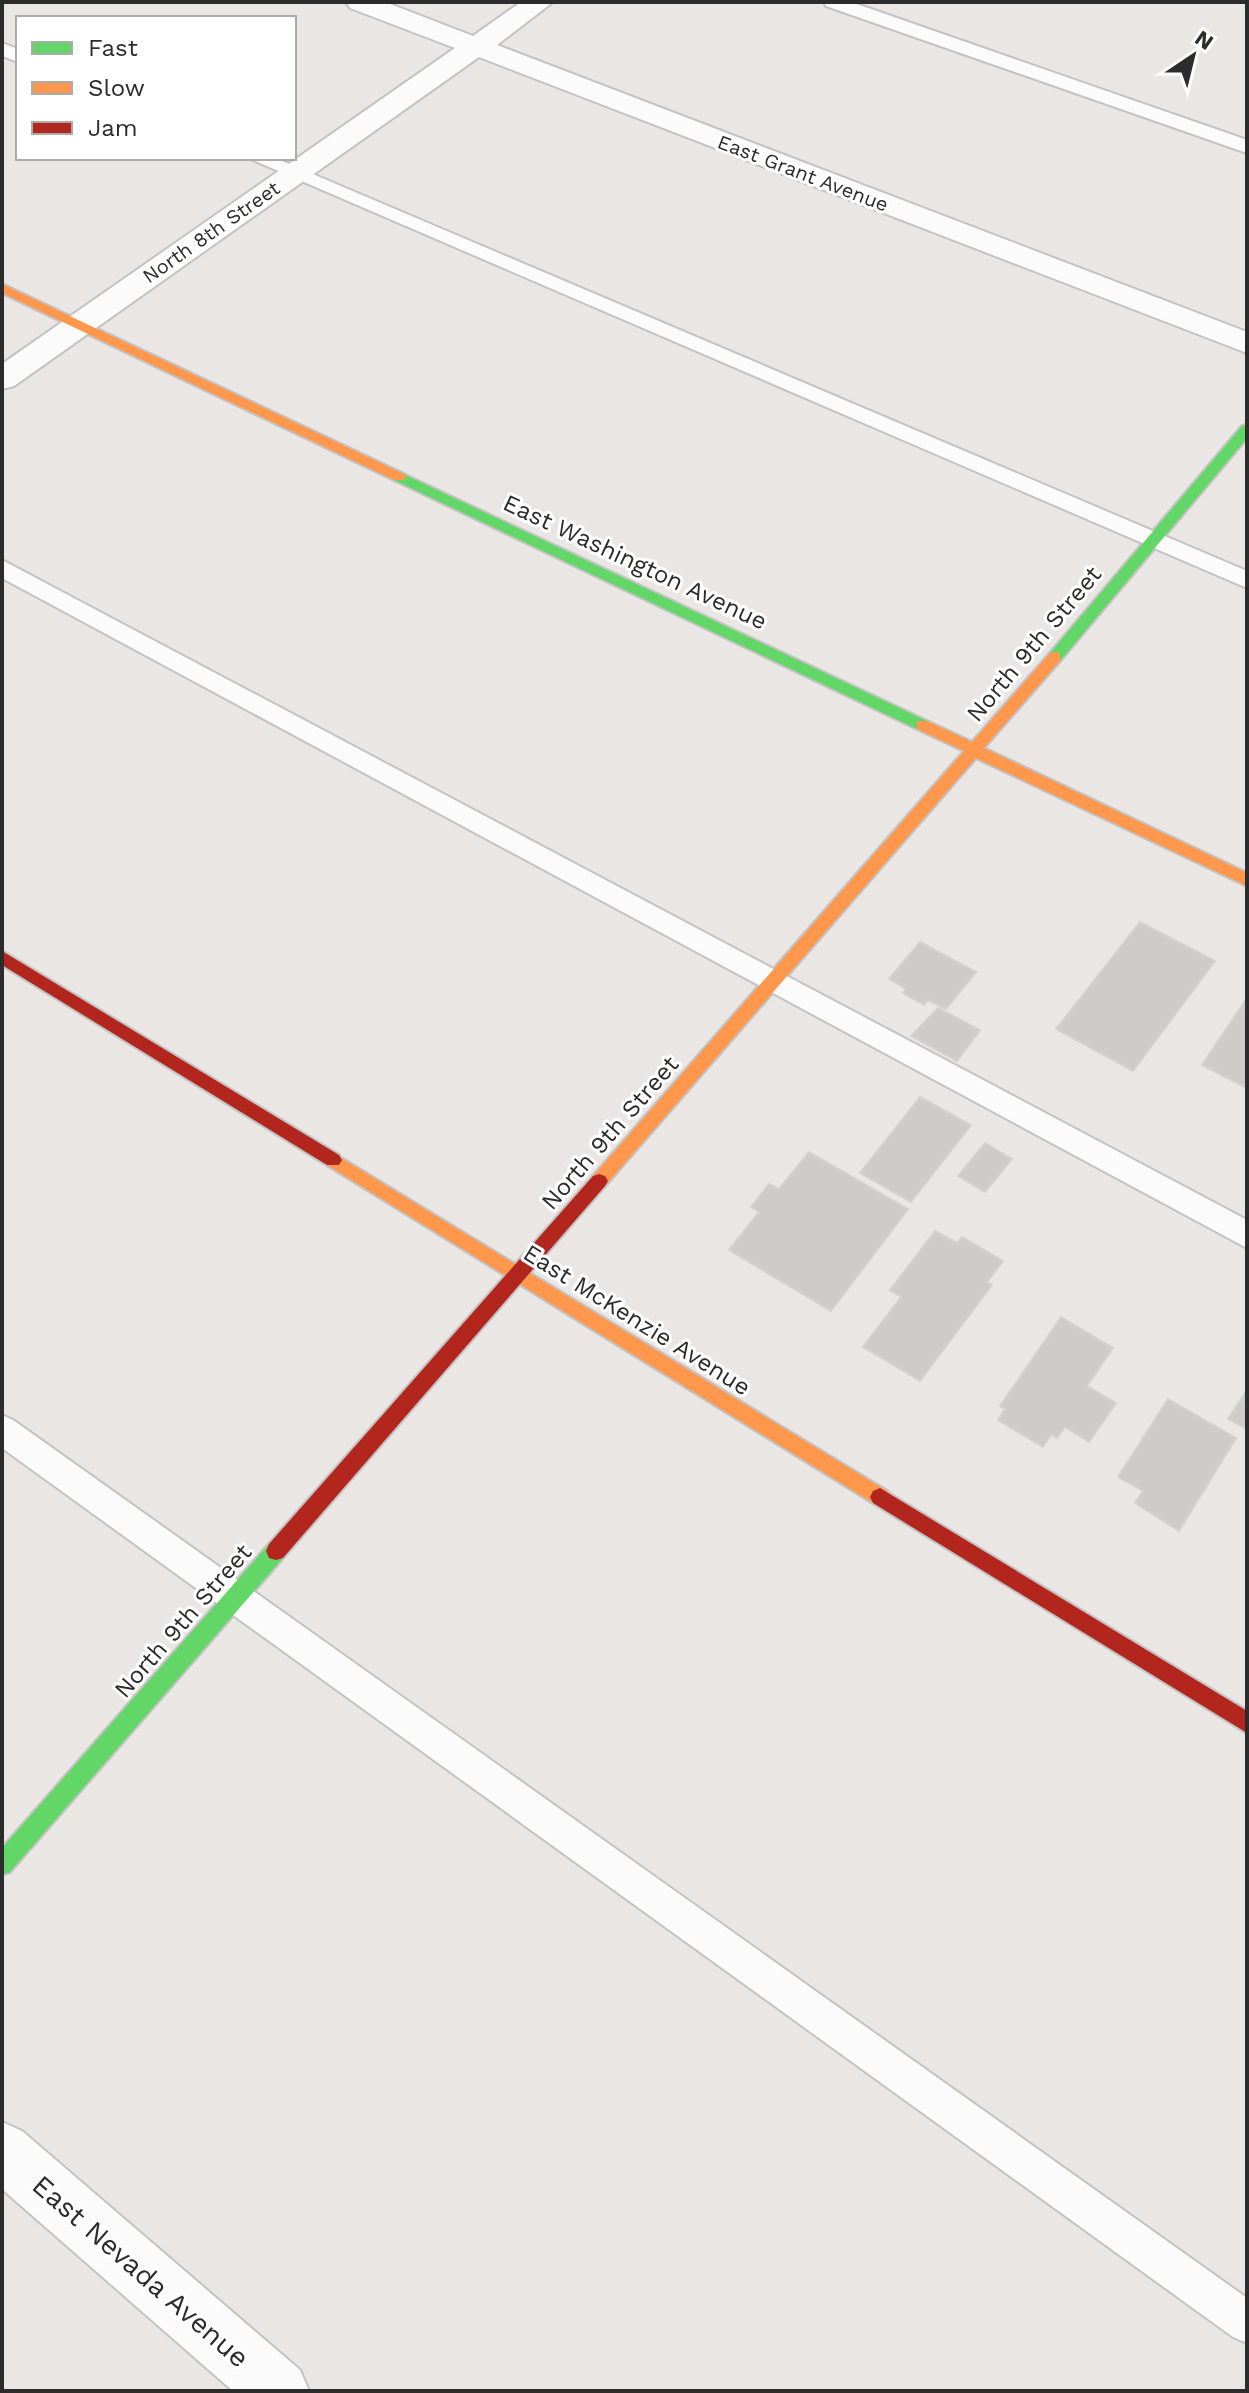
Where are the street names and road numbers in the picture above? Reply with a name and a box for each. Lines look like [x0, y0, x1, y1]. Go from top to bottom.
street label: East Grant Avenue [714, 129, 892, 217]
street label: North 8th Street [138, 175, 285, 288]
street label: East Washington Avenue [499, 488, 771, 636]
street label: North 9th Street [961, 561, 1107, 727]
street label: North 9th Street [536, 1051, 684, 1215]
street label: East McKenzie Avenue [518, 1239, 756, 1401]
street label: North 9th Street [109, 1539, 257, 1703]
street label: East Nevada Avenue [26, 2168, 256, 2374]

